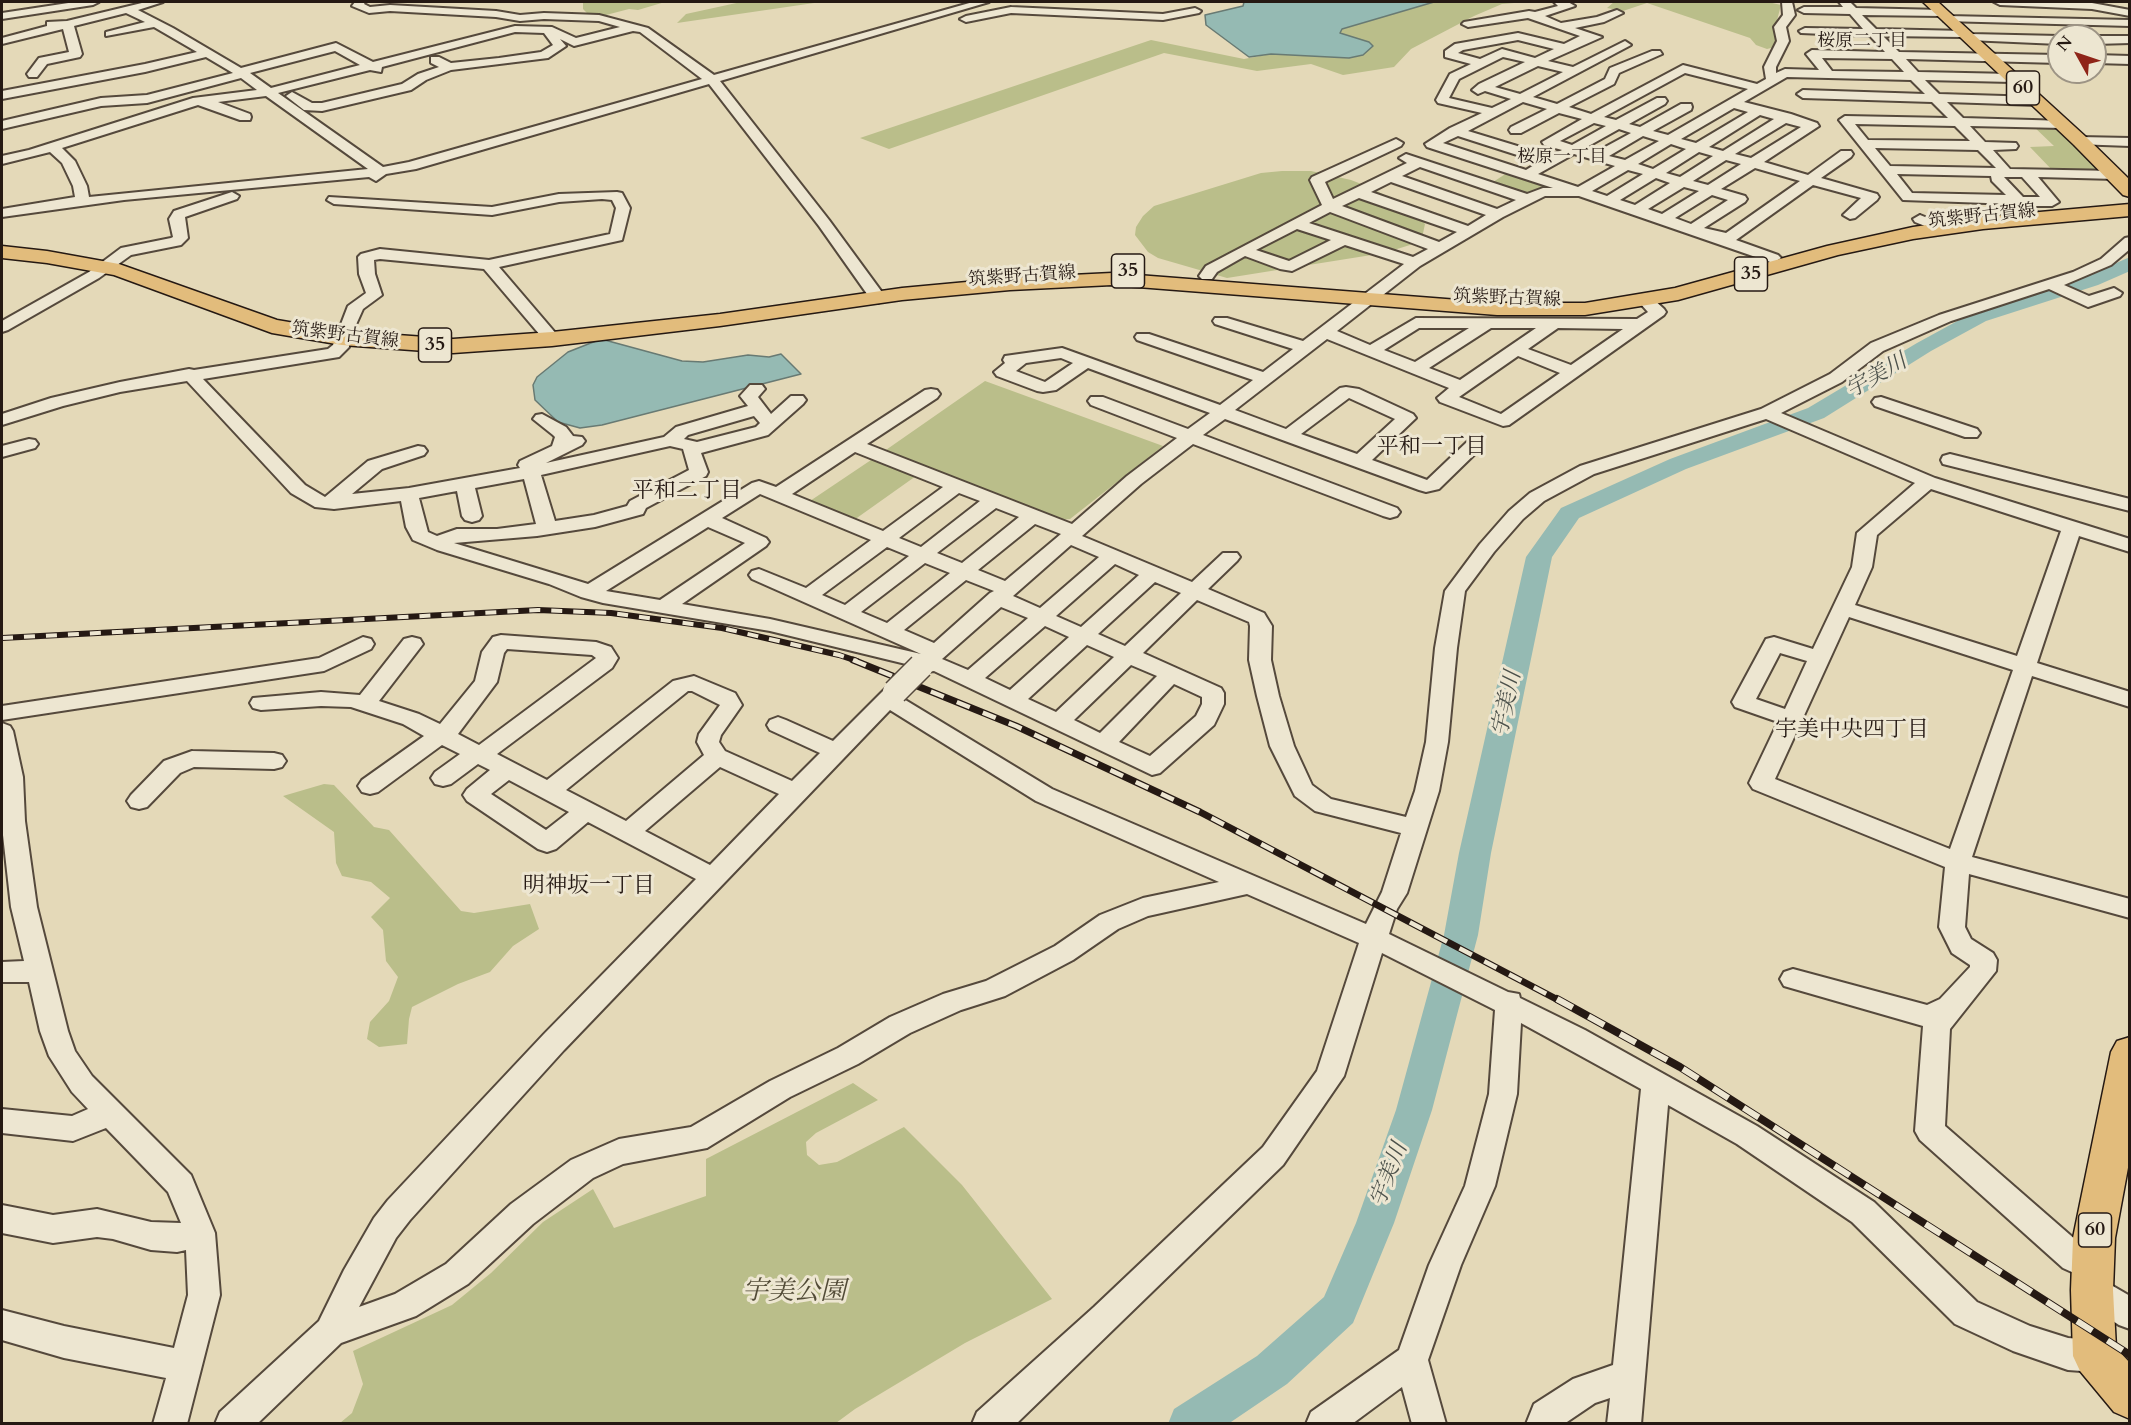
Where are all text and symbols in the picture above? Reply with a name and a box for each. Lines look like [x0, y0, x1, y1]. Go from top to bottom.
north arrow [2047, 24, 2107, 84]
district label: 桜原二丁目 [1817, 31, 1907, 53]
text: N [2052, 31, 2078, 56]
road number: 60 [2006, 71, 2040, 105]
district label: 桜原一丁目 [1517, 147, 1607, 169]
street label: 筑紫野古賀線 [1927, 201, 2037, 233]
road number: 35 [1112, 254, 1144, 288]
road number: 35 [1734, 257, 1768, 291]
street label: 筑紫野古賀線 [967, 262, 1077, 292]
street label: 筑紫野古賀線 [1453, 286, 1561, 312]
street label: 筑紫野古賀線 [290, 319, 400, 353]
road number: 35 [418, 328, 452, 362]
water label: 宇美川 [1842, 349, 1912, 405]
district label: 平和一丁目 [1377, 435, 1487, 461]
district label: 平和二丁目 [632, 479, 742, 505]
water label: 宇美川 [1488, 669, 1528, 739]
district label: 宇美中央四丁目 [1775, 718, 1929, 744]
district label: 明神坂一丁目 [523, 874, 655, 900]
water label: 宇美川 [1366, 1139, 1414, 1211]
road number: 60 [2078, 1213, 2112, 1247]
park label: 宇美公園 [742, 1277, 846, 1309]

